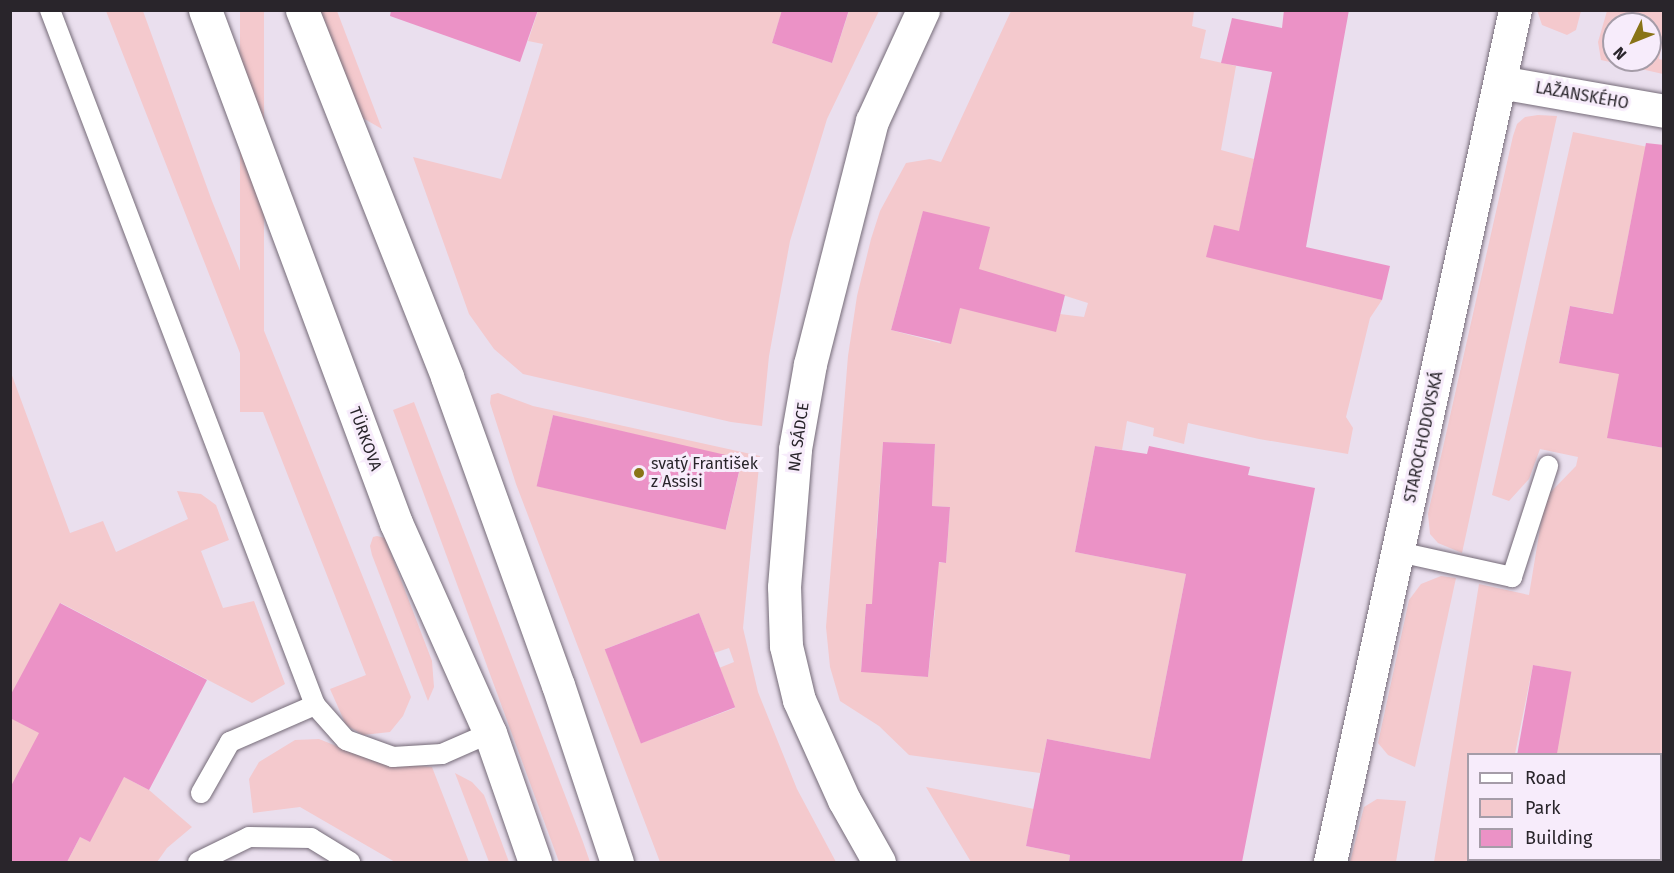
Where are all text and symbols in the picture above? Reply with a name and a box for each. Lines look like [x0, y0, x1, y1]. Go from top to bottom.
north arrow [1602, 12, 1662, 72]
text: N [1609, 43, 1631, 64]
street label: LAŽANSKÉHO [1534, 78, 1630, 114]
street label: STAROCHODOVSKÁ [1401, 370, 1447, 504]
street label: NA SÁDCE [785, 401, 813, 473]
street label: TÜRKOVA [345, 404, 385, 474]
place label: svatý František z Assisi [651, 454, 758, 492]
marker: svatý František z Assisi [632, 466, 646, 480]
legend [1467, 753, 1662, 861]
text: Road [1525, 767, 1567, 789]
text: Park [1525, 797, 1560, 819]
text: Building [1525, 827, 1592, 849]

